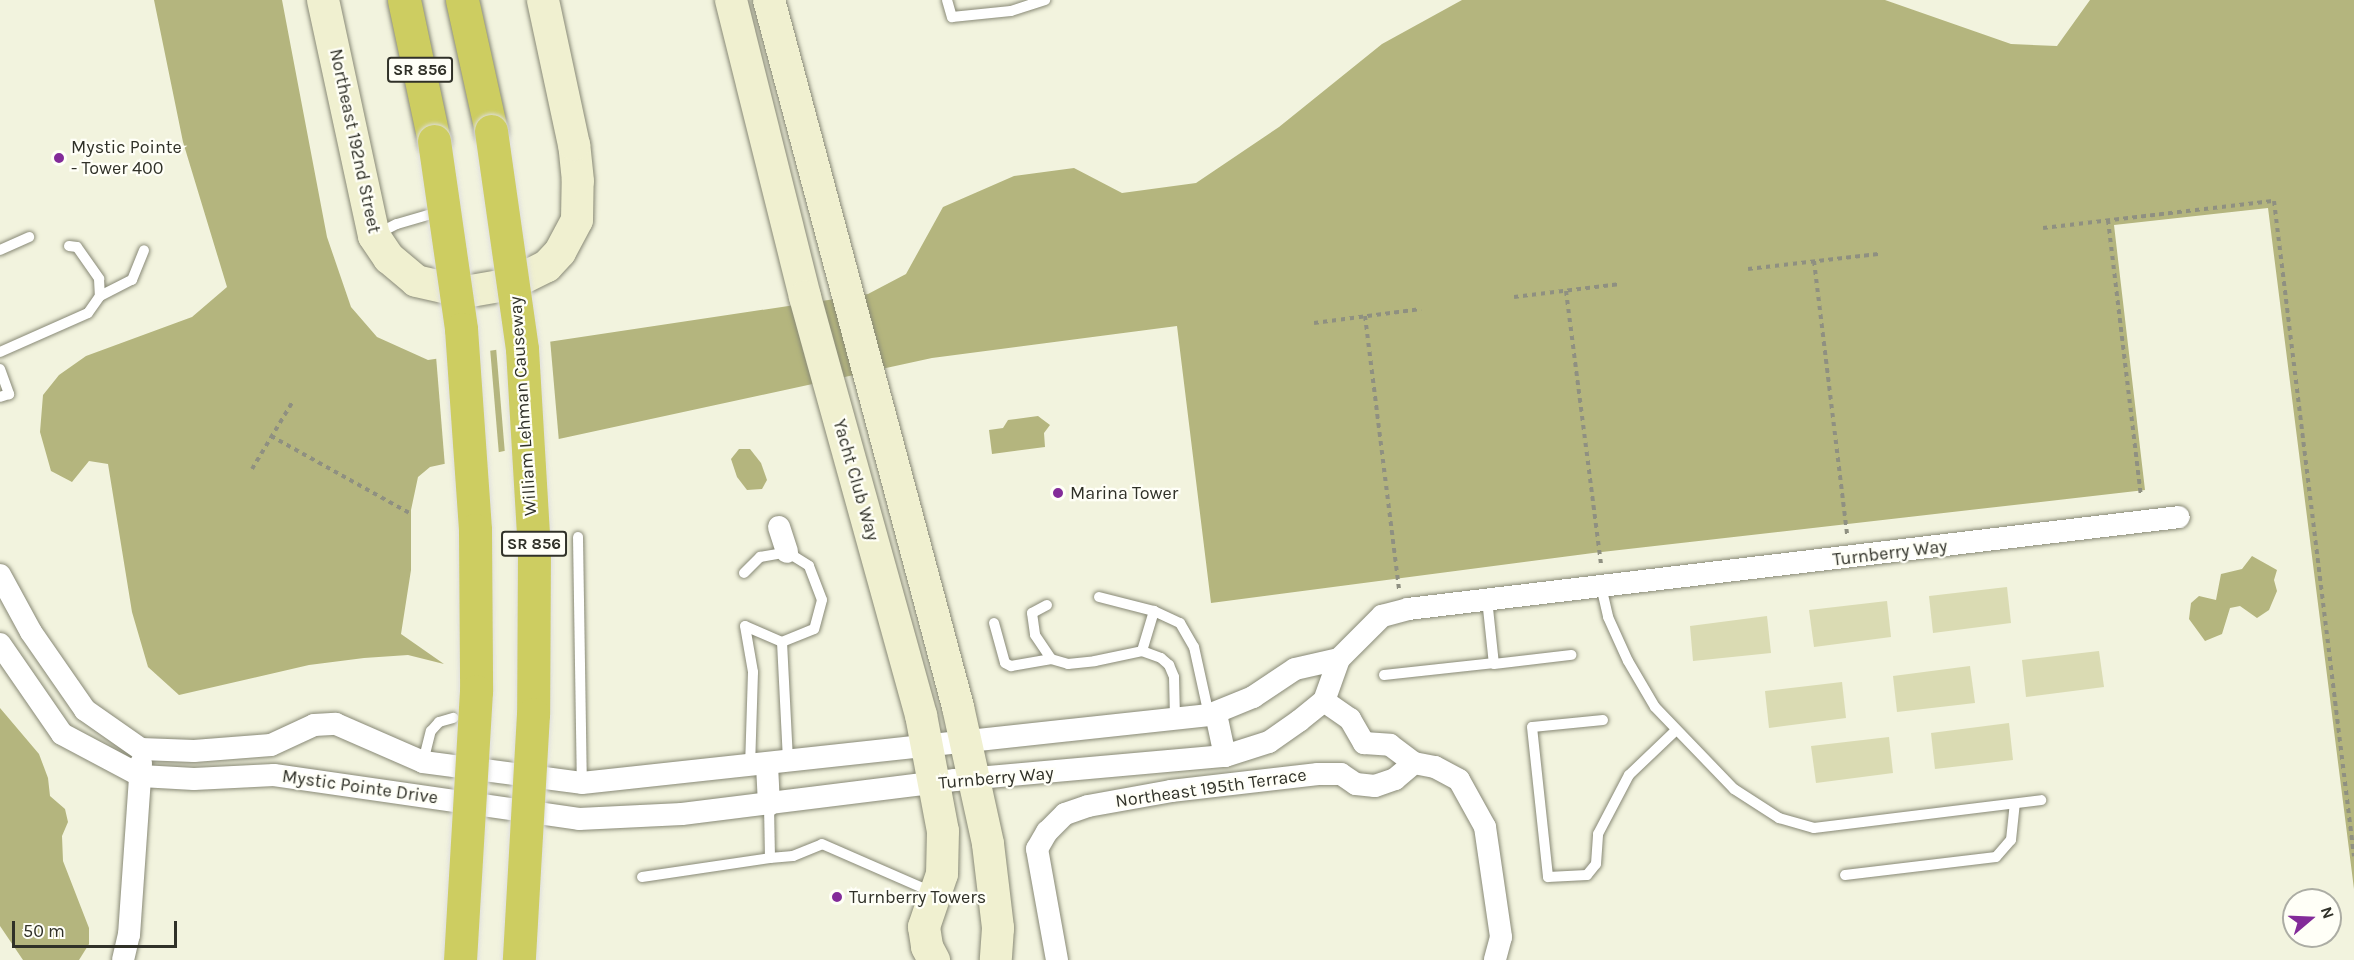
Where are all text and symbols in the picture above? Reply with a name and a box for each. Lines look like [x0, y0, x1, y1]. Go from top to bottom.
street label: Northeast 192nd Street [325, 47, 385, 235]
road number: SR 856 [387, 57, 453, 83]
place label: Mystic Pointe - Tower 400 [71, 137, 182, 180]
marker: Mystic Pointe - Tower 400 [52, 151, 66, 165]
street label: William Lehman Causeway [505, 295, 541, 517]
street label: Yacht Club Way [828, 417, 884, 543]
place label: Marina Tower [1070, 482, 1178, 504]
marker: Marina Tower [1051, 486, 1065, 500]
road number: SR 856 [501, 531, 567, 557]
street label: Turnberry Way [1831, 535, 1949, 571]
street label: Turnberry Way [938, 762, 1054, 794]
street label: Northeast 195th Terrace [1114, 764, 1308, 812]
street label: Mystic Pointe Drive [281, 765, 439, 809]
place label: Turnberry Towers [849, 886, 986, 908]
north arrow [2282, 888, 2342, 948]
marker: Turnberry Towers [830, 890, 844, 904]
text: N [2317, 904, 2338, 921]
scale bar [15, 909, 180, 947]
text: 50 m [23, 920, 65, 942]

